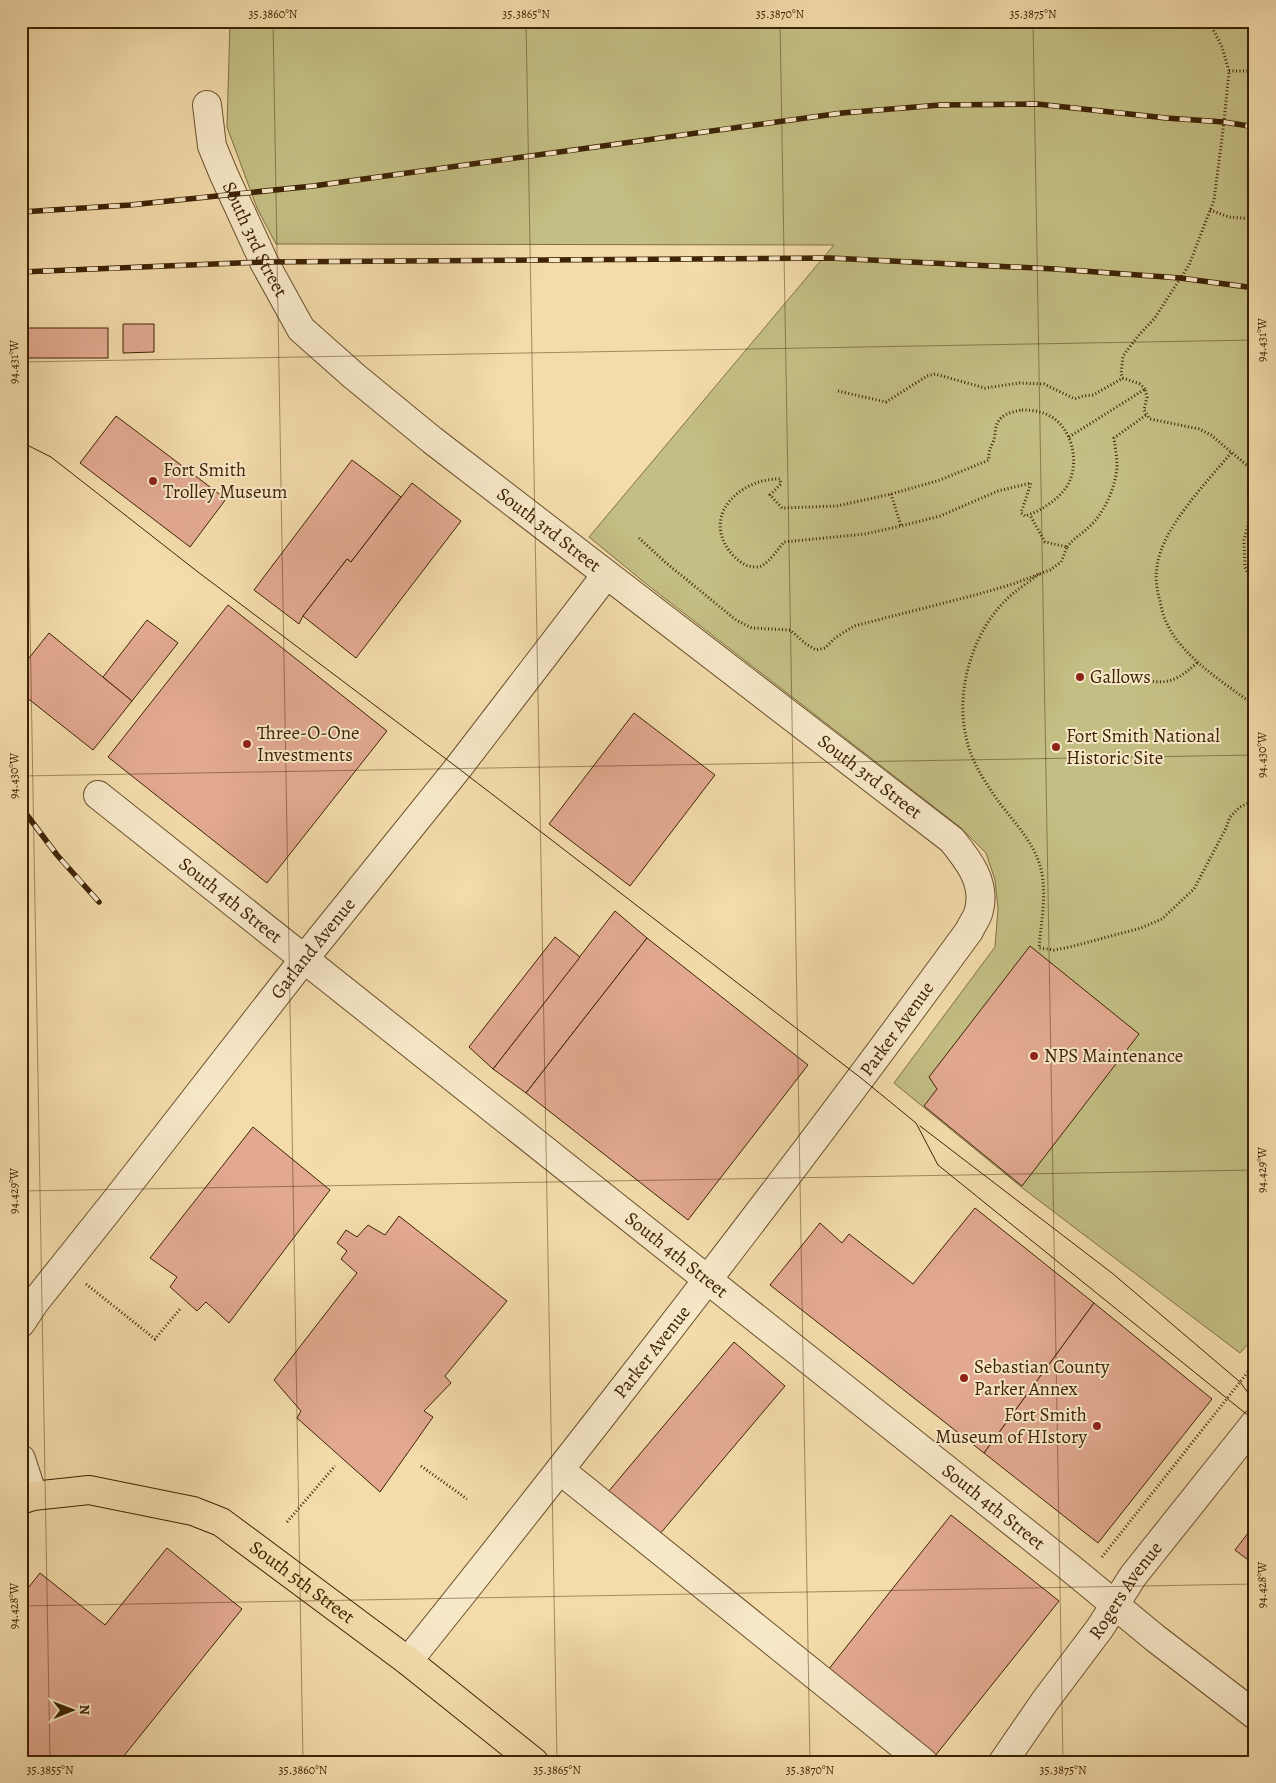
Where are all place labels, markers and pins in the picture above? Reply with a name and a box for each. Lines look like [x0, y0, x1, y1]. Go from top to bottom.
place label: Fort Smith Trolley Museum [163, 457, 288, 505]
marker: Fort Smith Trolley Museum [147, 475, 159, 487]
place label: Gallows [1090, 664, 1151, 690]
marker: Gallows [1074, 671, 1086, 683]
place label: Three-O-One Investments [257, 720, 360, 768]
place label: Fort Smith National Historic Site [1066, 723, 1220, 771]
marker: Three-O-One Investments [241, 738, 253, 750]
marker: Fort Smith National Historic Site [1050, 741, 1062, 753]
place label: NPS Maintenance [1044, 1043, 1183, 1069]
marker: NPS Maintenance [1028, 1050, 1040, 1062]
place label: Sebastian County Parker Annex [974, 1354, 1110, 1402]
marker: Sebastian County Parker Annex [958, 1372, 970, 1384]
place label: Fort Smith Museum of HIstory [935, 1402, 1088, 1450]
marker: Fort Smith Museum of HIstory [1091, 1420, 1103, 1432]

